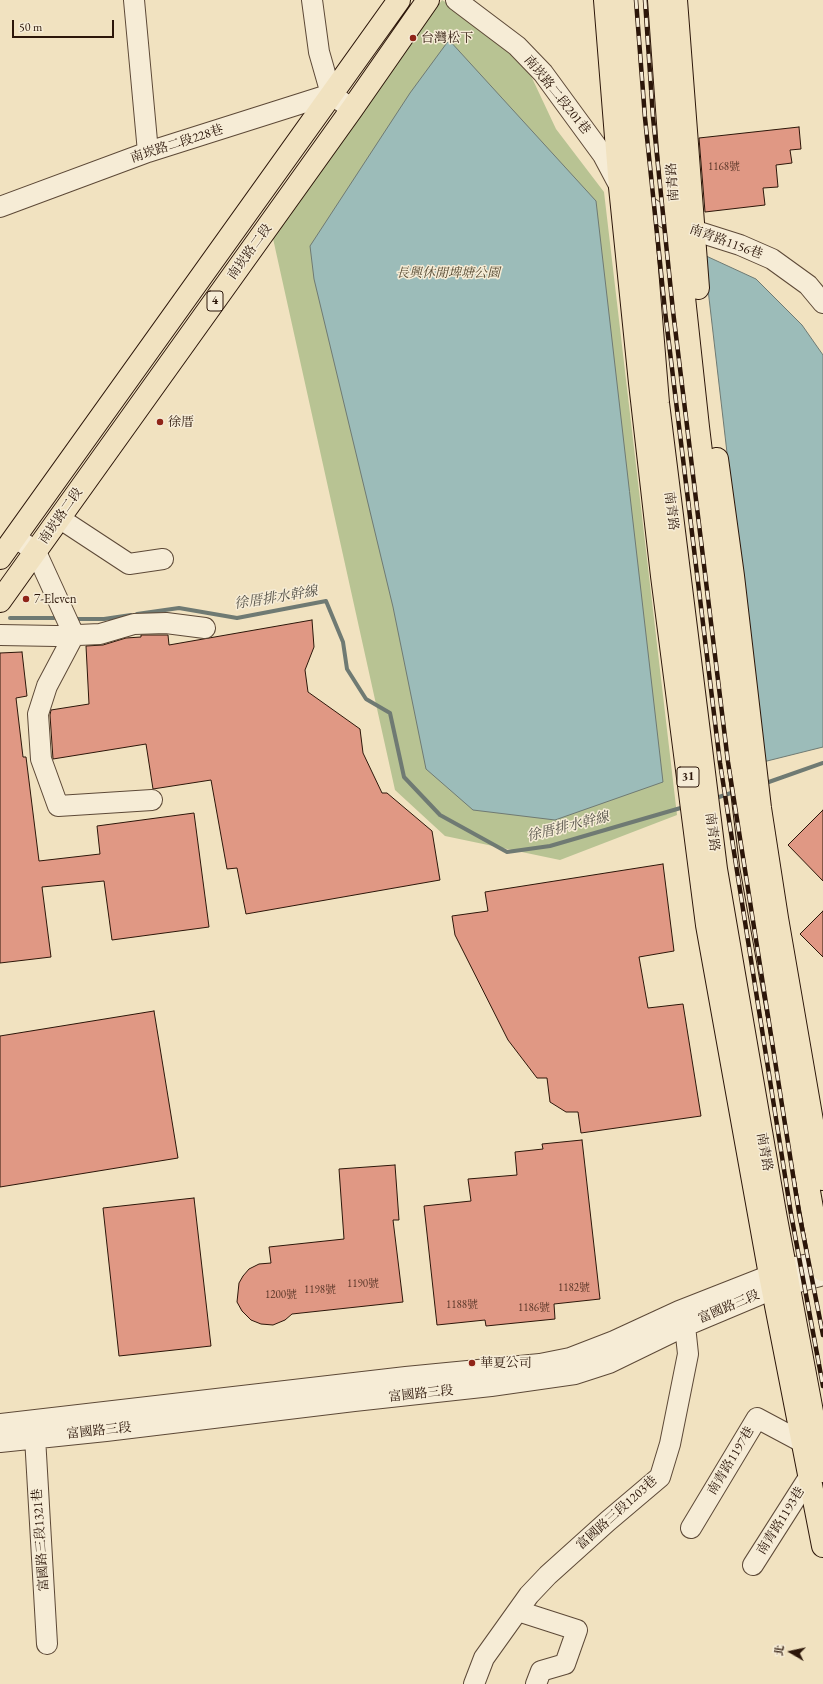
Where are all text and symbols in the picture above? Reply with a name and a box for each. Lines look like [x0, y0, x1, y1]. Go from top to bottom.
scale bar [14, 12, 116, 38]
text: 50 m [19, 19, 42, 35]
place label: 台灣松下 [421, 30, 473, 46]
marker: 台灣松下 [408, 33, 418, 43]
street label: 南崁路二段201巷 [521, 53, 593, 137]
street label: 南崁路二段228巷 [129, 122, 225, 166]
house number: 1168號 [708, 160, 740, 174]
street label: 南青路 [664, 162, 682, 202]
street label: 南崁路二段 [225, 221, 275, 283]
street label: 南青路1156巷 [687, 222, 765, 262]
park label: 長興休閒埤塘公園 [396, 265, 500, 281]
road number: 4 [207, 291, 223, 311]
place label: 徐厝 [168, 414, 194, 430]
marker: 徐厝 [155, 417, 165, 427]
street label: 南崁路二段 [36, 485, 86, 547]
street label: 南青路 [661, 491, 681, 531]
water label: 徐厝排水幹線 [233, 583, 319, 613]
place label: 7-Eleven [34, 591, 77, 607]
marker: 7-Eleven [21, 594, 31, 604]
road number: 31 [677, 767, 699, 787]
water label: 徐厝排水幹線 [525, 809, 611, 845]
street label: 南青路 [702, 812, 722, 852]
street label: 南青路 [753, 1131, 775, 1173]
house number: 1190號 [347, 1277, 379, 1291]
house number: 1182號 [558, 1281, 590, 1295]
house number: 1198號 [304, 1283, 336, 1297]
street label: 富國路三段 [696, 1287, 762, 1327]
house number: 1200號 [265, 1288, 297, 1302]
house number: 1188號 [446, 1298, 478, 1312]
house number: 1186號 [518, 1301, 550, 1315]
place label: 華夏公司 [480, 1355, 532, 1371]
marker: 華夏公司 [467, 1358, 477, 1368]
street label: 富國路三段 [388, 1383, 454, 1405]
street label: 富國路三段 [66, 1420, 132, 1442]
street label: 南青路1197巷 [704, 1424, 758, 1498]
street label: 富國路三段1203巷 [574, 1473, 660, 1553]
street label: 南青路1193巷 [754, 1484, 808, 1558]
street label: 富國路三段1321巷 [30, 1488, 52, 1592]
north arrow [771, 1632, 811, 1672]
text: 北 [771, 1644, 787, 1657]

